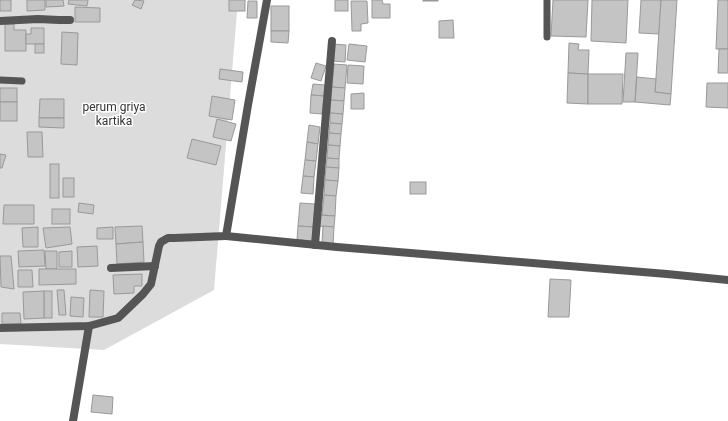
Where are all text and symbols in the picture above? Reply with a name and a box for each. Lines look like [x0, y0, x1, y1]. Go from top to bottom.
park label: perum griya kartika [82, 100, 146, 128]

